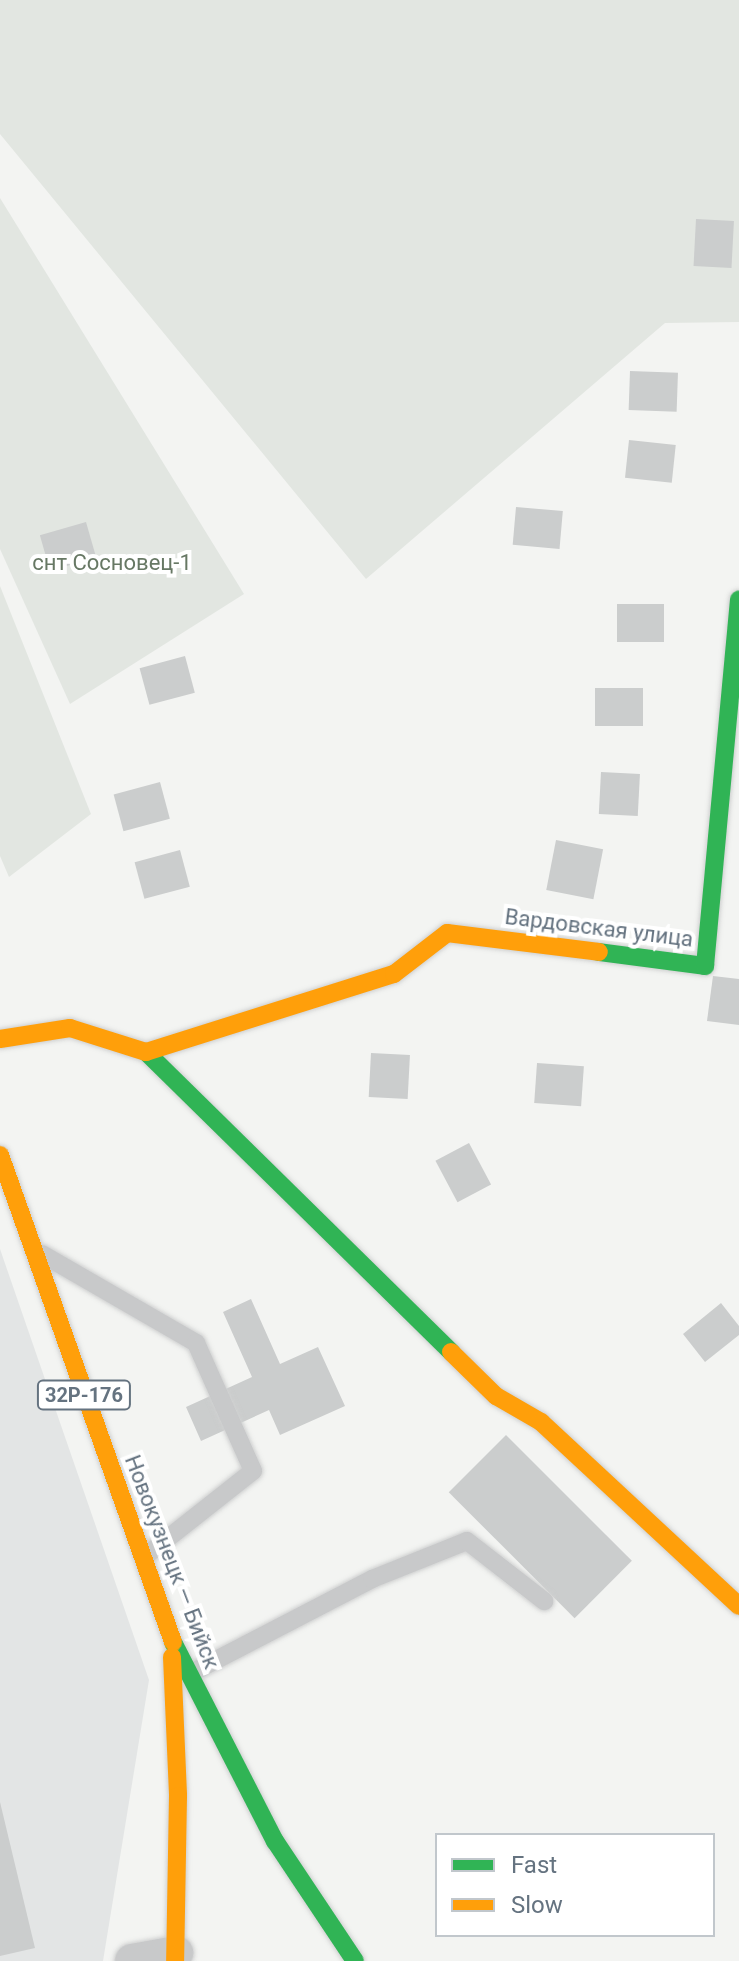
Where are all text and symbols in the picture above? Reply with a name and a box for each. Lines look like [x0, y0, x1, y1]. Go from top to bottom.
park label: снт Сосновец-1 [32, 550, 192, 576]
street label: Вардовская улица [503, 903, 695, 953]
road number: 32Р-176 [36, 1379, 132, 1411]
street label: Новокузнецк — Бийск [119, 1451, 225, 1673]
legend [435, 1833, 715, 1937]
text: Fast [511, 1851, 557, 1879]
text: Slow [511, 1891, 563, 1919]

